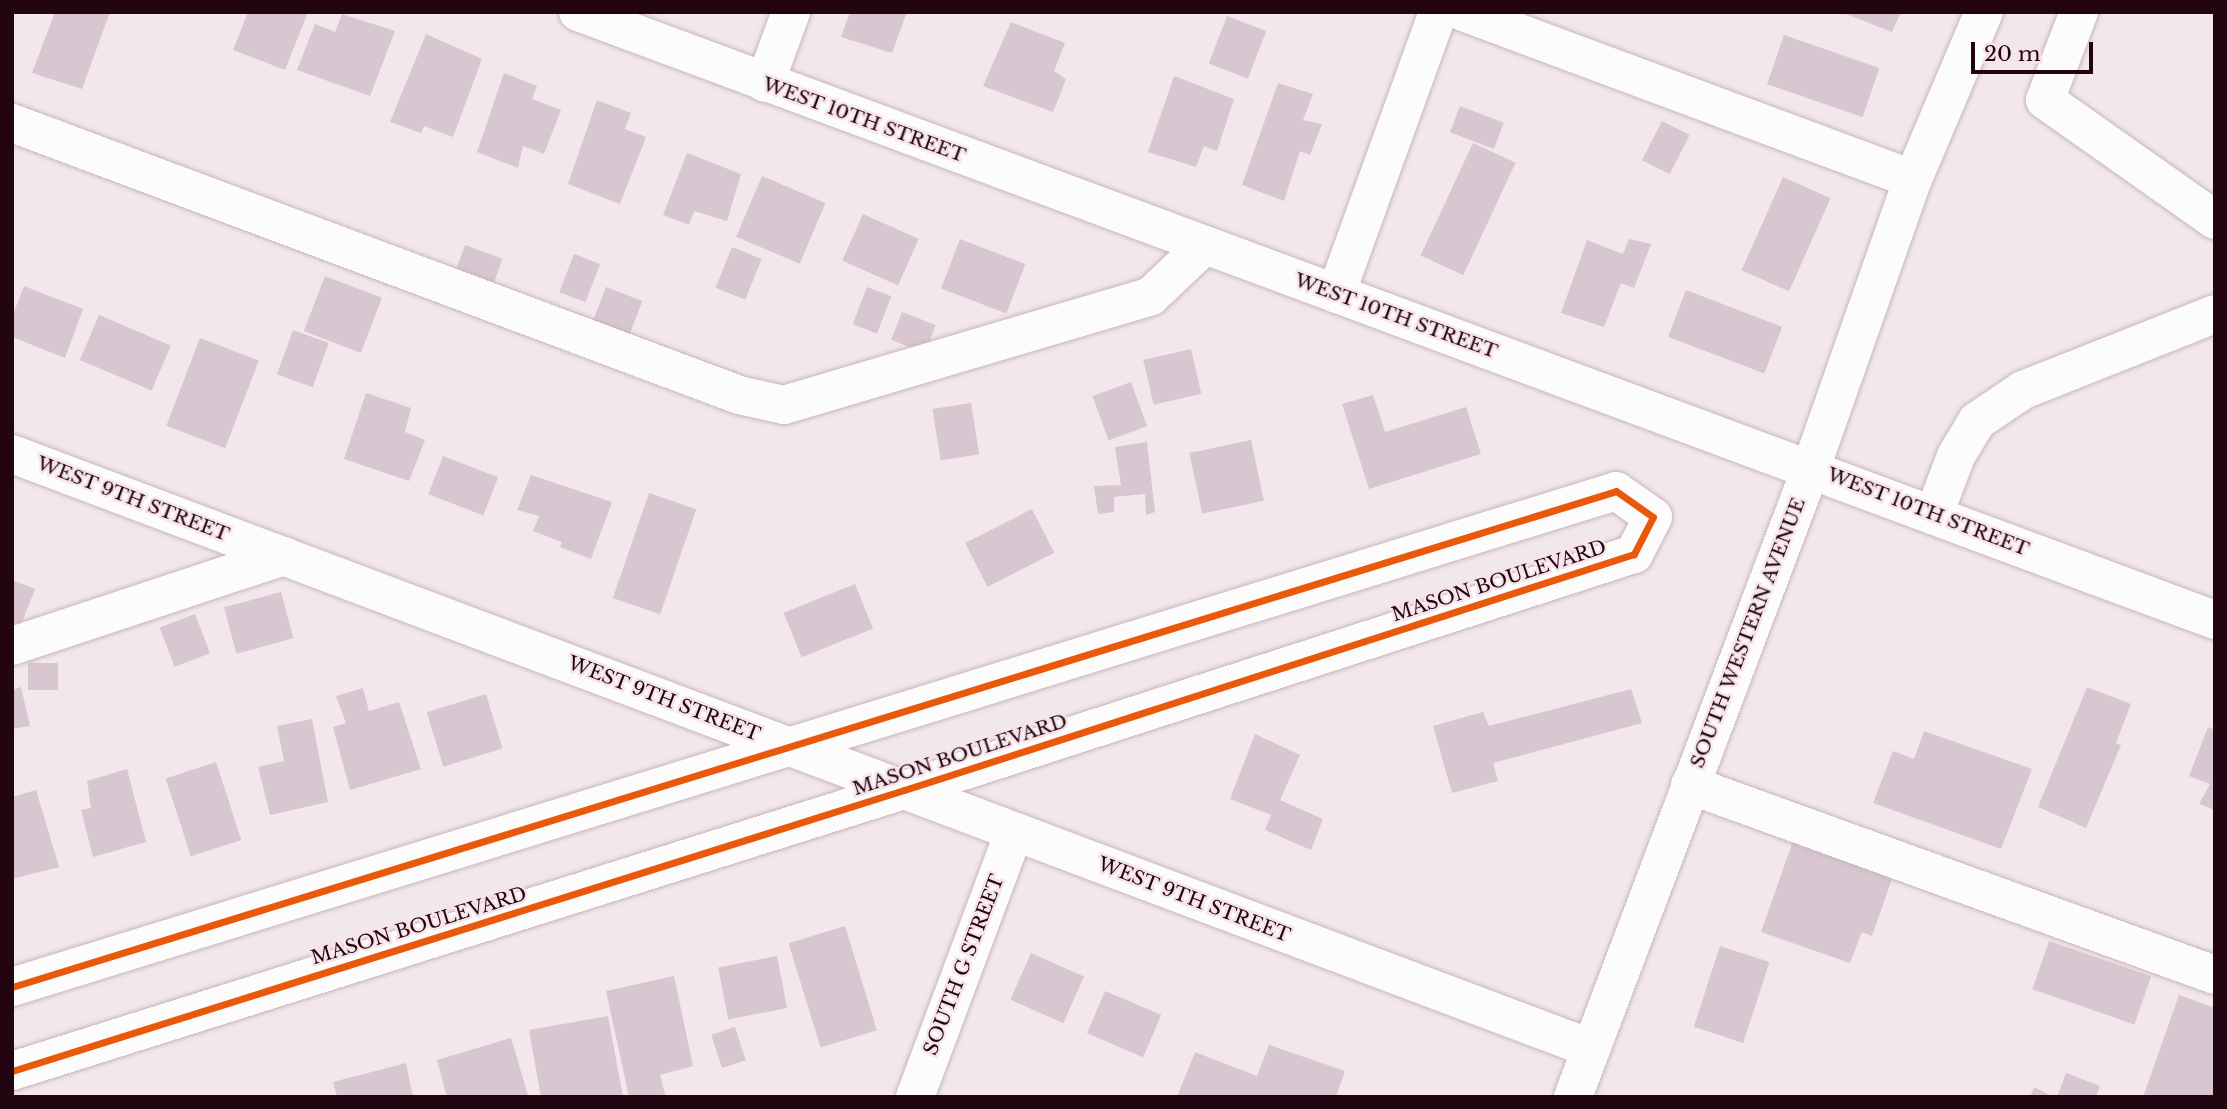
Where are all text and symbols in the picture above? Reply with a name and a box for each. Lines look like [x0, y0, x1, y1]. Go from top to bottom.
scale bar [1975, 28, 2098, 72]
text: 20 m [1984, 41, 2041, 67]
street label: WEST 10TH STREET [759, 73, 969, 167]
street label: WEST 10TH STREET [1291, 269, 1501, 363]
street label: WEST 9TH STREET [33, 452, 233, 546]
street label: WEST 10TH STREET [1824, 463, 2032, 561]
street label: SOUTH WESTERN AVENUE [1686, 494, 1810, 772]
street label: MASON BOULEVARD [1389, 536, 1609, 626]
street label: WEST 9TH STREET [564, 652, 764, 746]
street label: MASON BOULEVARD [850, 710, 1070, 800]
street label: WEST 9TH STREET [1094, 853, 1294, 947]
street label: SOUTH G STREET [919, 871, 1009, 1059]
street label: MASON BOULEVARD [309, 882, 529, 970]

